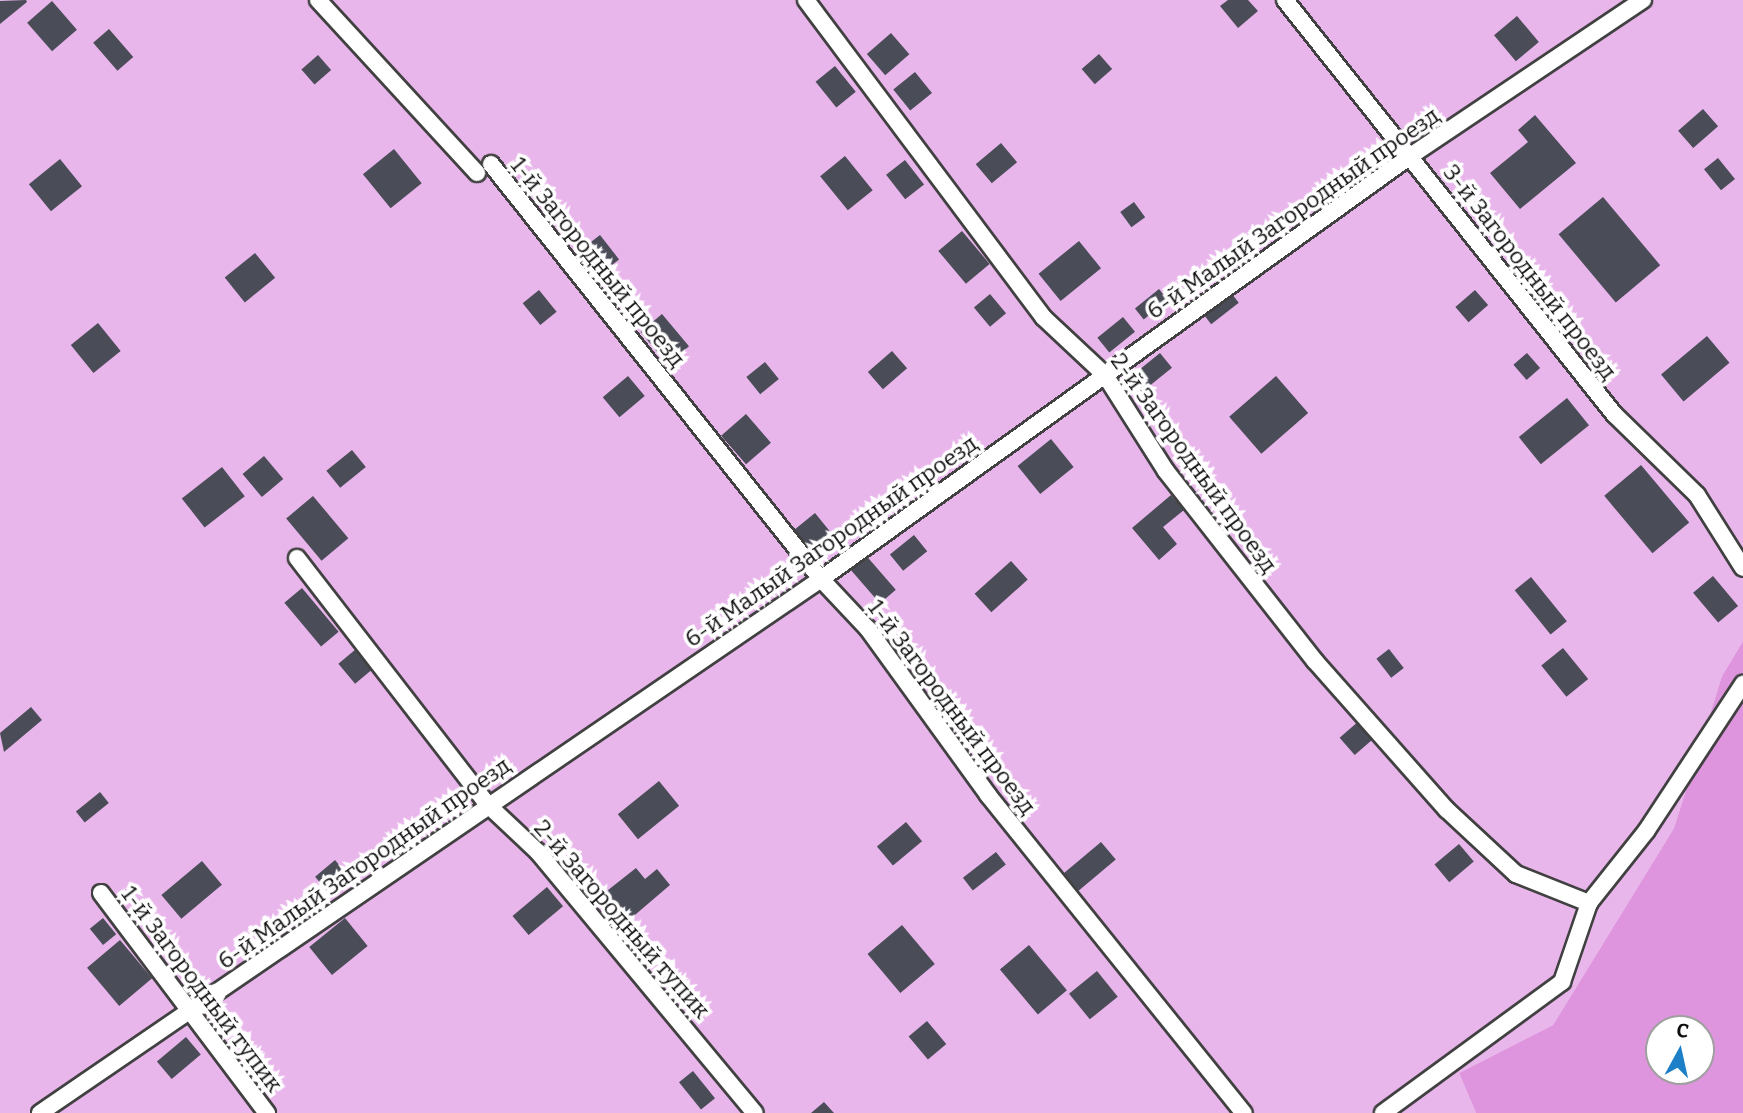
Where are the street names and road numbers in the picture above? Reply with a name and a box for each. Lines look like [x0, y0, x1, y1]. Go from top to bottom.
street label: 6-й Малый Загородный проезд [1141, 101, 1445, 325]
street label: 1-й Загородный проезд [505, 152, 691, 372]
street label: 3-й Загородный проезд [1437, 159, 1623, 385]
street label: 2-й Загородный проезд [1105, 348, 1283, 578]
street label: 6-й Малый Загородный проезд [679, 429, 983, 653]
street label: 1-й Загородный проезд [862, 594, 1042, 820]
street label: 6-й Малый Загородный проезд [212, 751, 516, 975]
street label: 2-й Загородный тупик [528, 814, 716, 1024]
street label: 1-й Загородный тупик [116, 881, 288, 1097]

